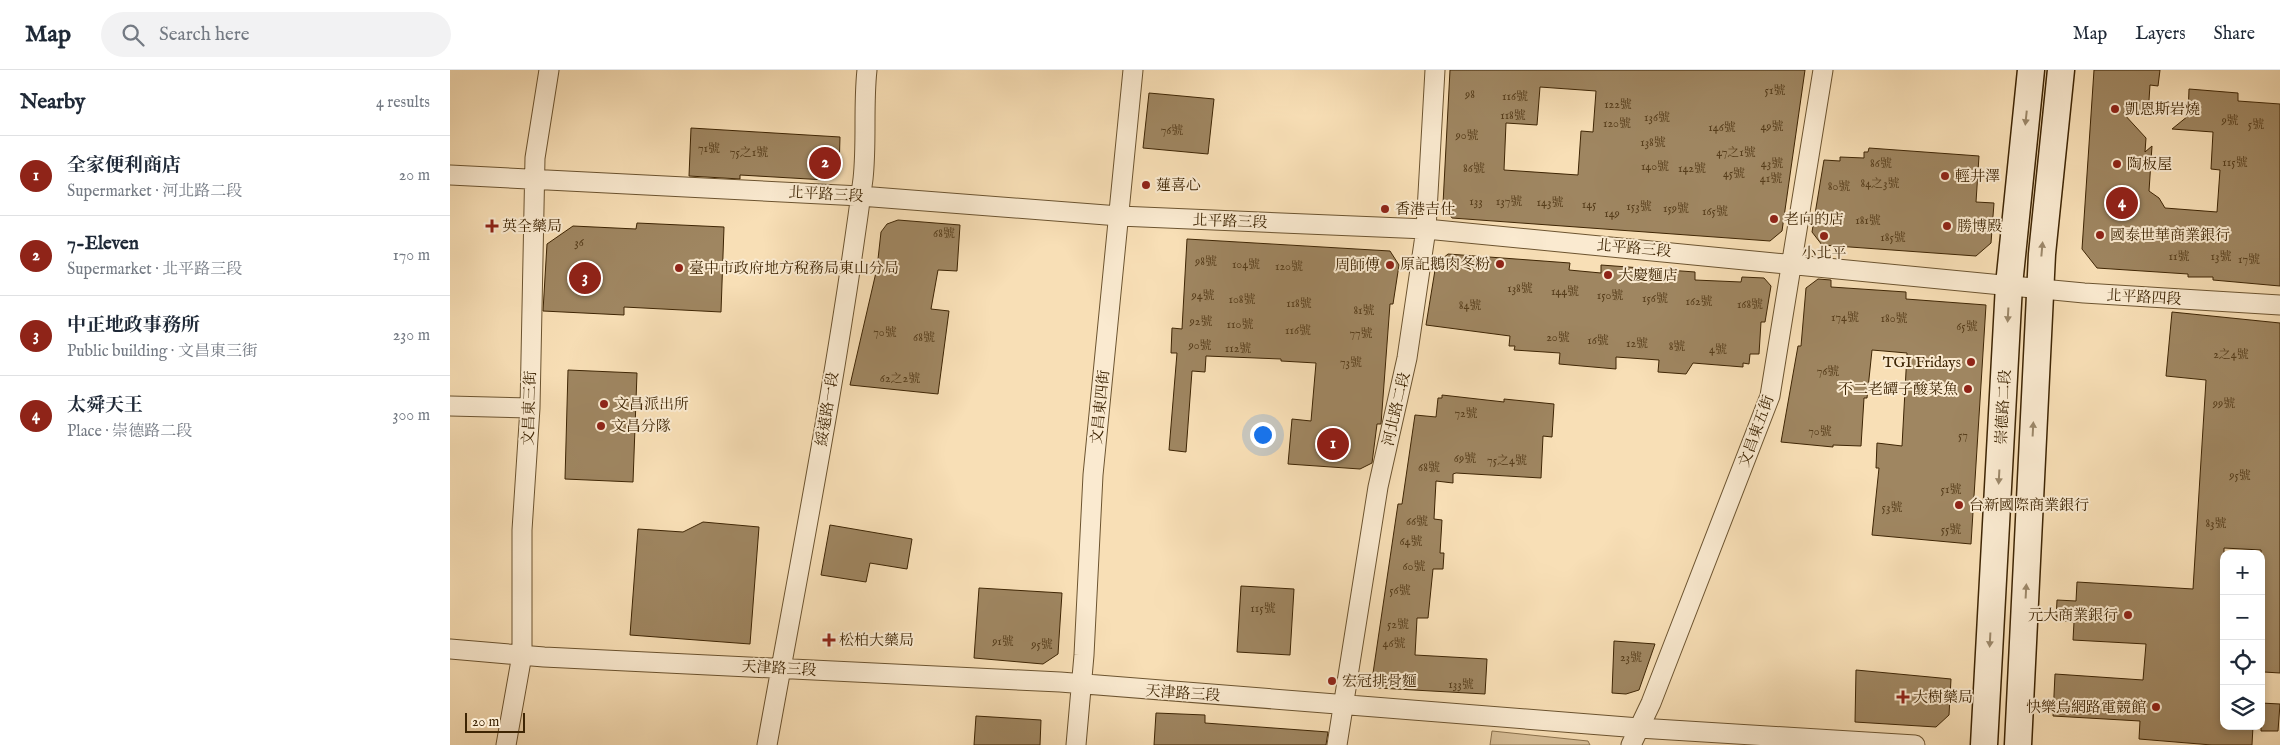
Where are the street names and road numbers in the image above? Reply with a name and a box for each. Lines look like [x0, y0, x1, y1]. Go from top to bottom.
street label: 北平路三段 [788, 183, 864, 206]
street label: 北平路三段 [1192, 211, 1268, 232]
street label: 北平路三段 [1596, 236, 1672, 261]
street label: 北平路四段 [2106, 286, 2182, 309]
street label: 文昌東四街 [1087, 369, 1114, 445]
street label: 崇德路二段 [1992, 369, 2015, 445]
street label: 文昌東三街 [519, 370, 540, 446]
street label: 河北路二段 [1379, 370, 1414, 448]
street label: 綏遠路一段 [812, 371, 843, 448]
street label: 文昌東五街 [1735, 393, 1778, 470]
street label: 天津路三段 [741, 657, 817, 680]
street label: 天津路三段 [1145, 681, 1221, 706]

